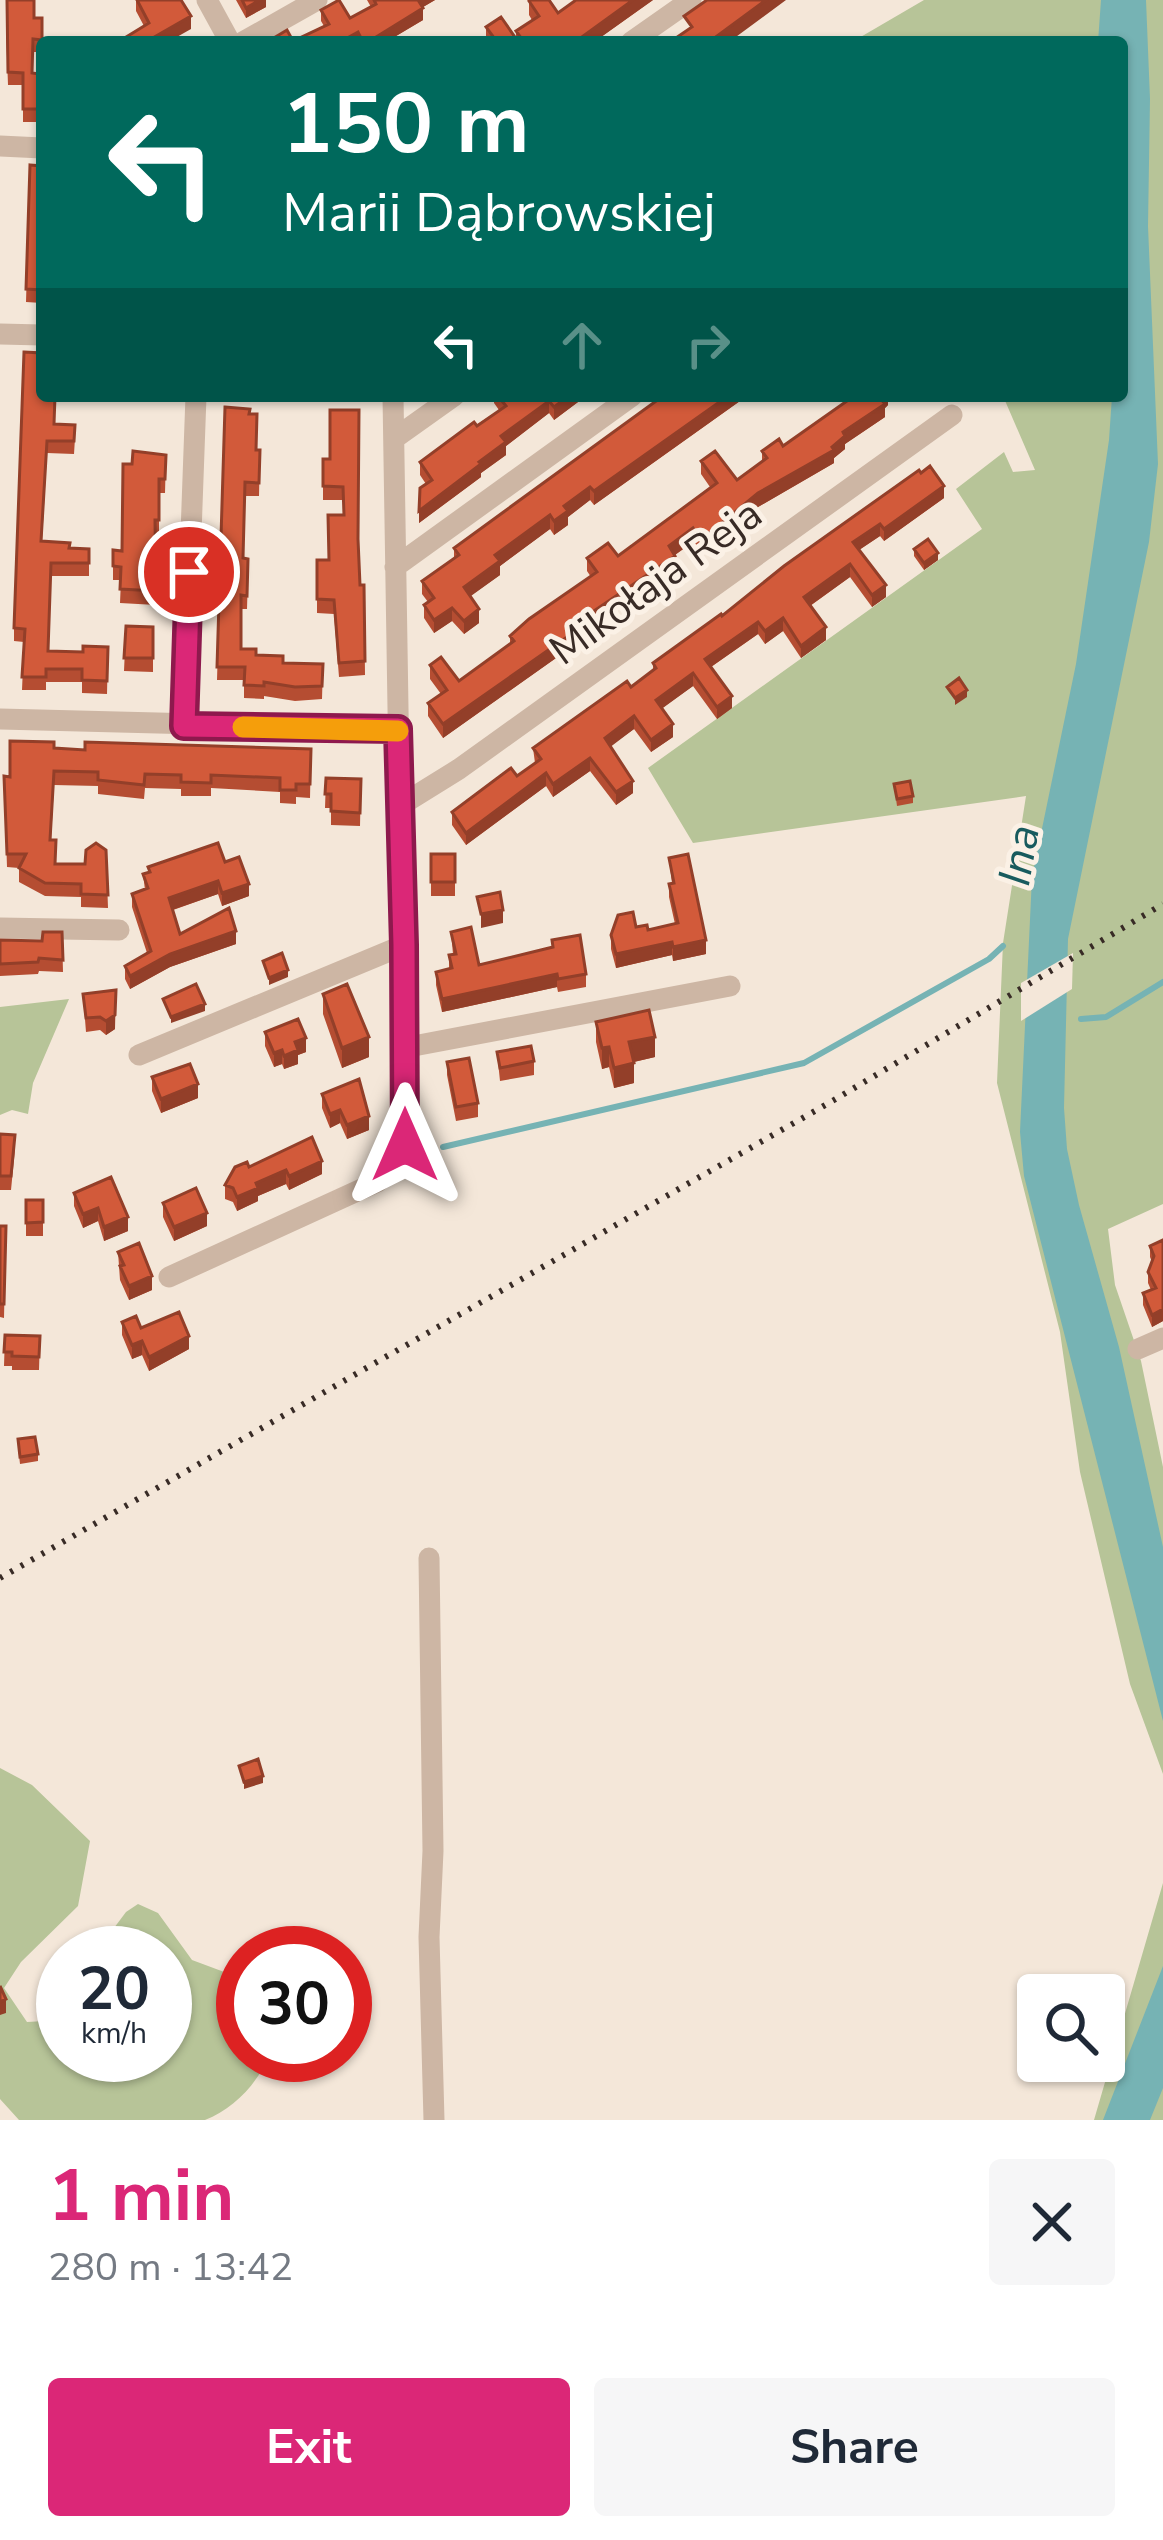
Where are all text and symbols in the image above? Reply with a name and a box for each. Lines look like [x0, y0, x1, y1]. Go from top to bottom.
text: 150 m [282, 67, 530, 182]
icon: left [84, 84, 240, 240]
text: Marii Dąbrowskiej [282, 176, 716, 250]
icon: left [423, 312, 489, 378]
icon: ahead [549, 312, 615, 378]
icon: right [675, 312, 741, 378]
street label: Mikołaja Reja [538, 486, 773, 679]
pin [138, 521, 240, 623]
icon: arrive [156, 539, 222, 605]
water label: Ina [984, 820, 1055, 891]
position arrow [342, 1082, 468, 1208]
speed limit sign: 30 [216, 1926, 372, 2082]
text: 20 [78, 1948, 150, 2030]
map controls [1017, 1974, 1125, 2082]
button: search [1017, 1974, 1125, 2082]
text: km/h [81, 2013, 147, 2054]
text: 1 min [48, 2147, 234, 2245]
button: close [989, 2159, 1115, 2285]
text: 280 m · 13:42 [48, 2241, 293, 2294]
button: Exit [48, 2378, 570, 2516]
button: Share [594, 2378, 1115, 2516]

